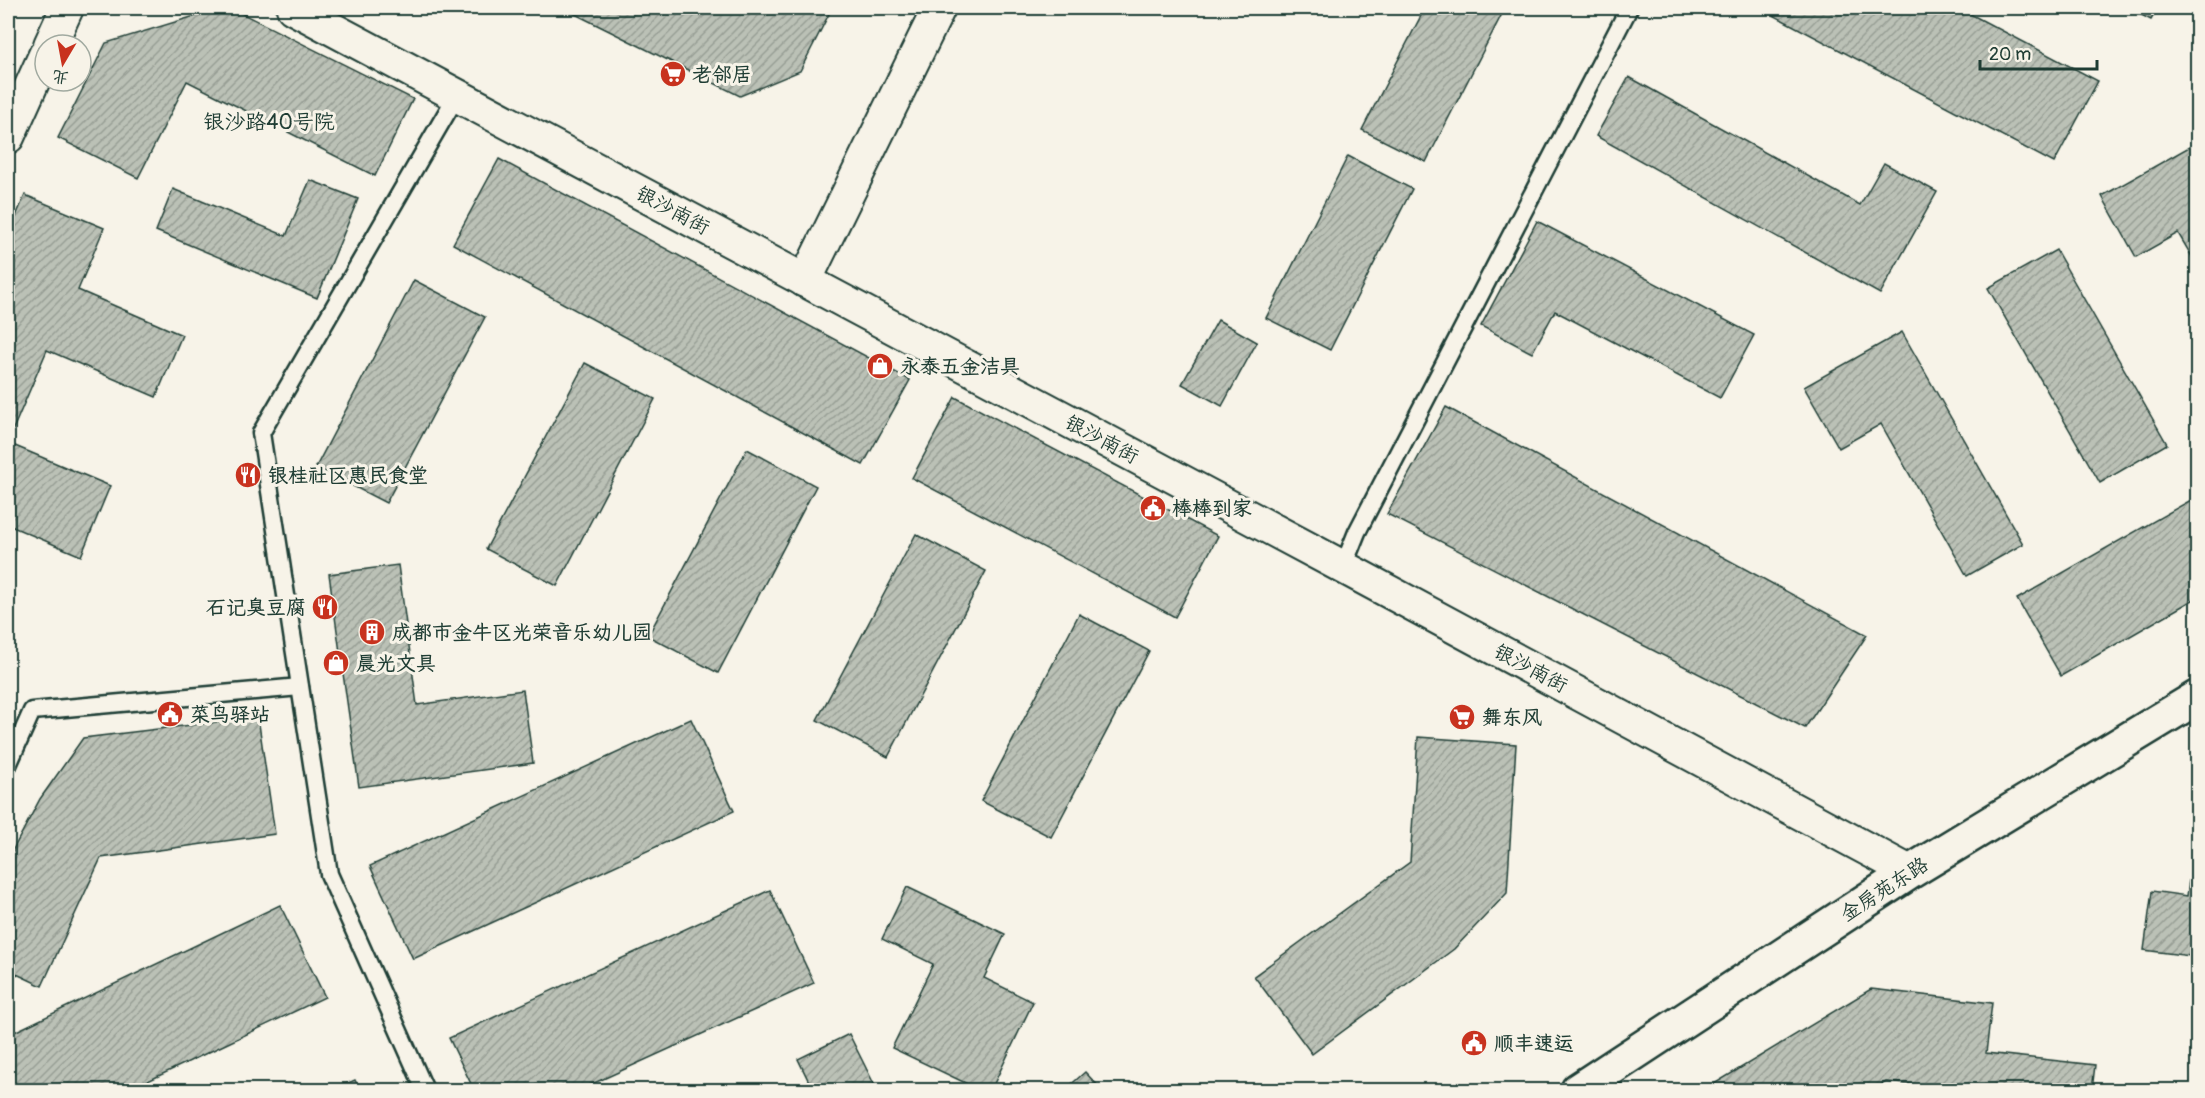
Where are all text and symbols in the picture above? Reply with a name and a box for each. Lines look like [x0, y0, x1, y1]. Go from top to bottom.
north arrow [33, 33, 93, 93]
scale bar [1980, 33, 2097, 71]
text: 20 m [1989, 43, 2031, 66]
supermarket icon: 老邻居 [658, 59, 688, 89]
place label: 老邻居 [692, 62, 752, 87]
text: 北 [51, 66, 70, 88]
district label: 银沙路40号院 [203, 109, 335, 136]
street label: 银沙南街 [632, 181, 714, 240]
shop icon: 永泰五金洁具 [865, 351, 895, 381]
place label: 永泰五金洁具 [900, 354, 1020, 379]
street label: 银沙南街 [1061, 410, 1143, 469]
restaurant icon: 银桂社区惠民食堂 [233, 460, 263, 490]
place label: 银桂社区惠民食堂 [268, 463, 428, 488]
public building icon: 棒棒到家 [1138, 493, 1168, 523]
place label: 棒棒到家 [1172, 496, 1252, 521]
restaurant icon: 石记臭豆腐 [310, 592, 340, 622]
place label: 石记臭豆腐 [206, 595, 306, 620]
building icon: 成都市金牛区光荣音乐幼儿园 [357, 617, 387, 647]
place label: 成都市金牛区光荣音乐幼儿园 [392, 620, 652, 645]
street label: 银沙南街 [1490, 639, 1572, 698]
shop icon: 晨光文具 [321, 648, 351, 678]
place label: 晨光文具 [356, 651, 436, 676]
public building icon: 菜鸟驿站 [155, 699, 185, 729]
place label: 菜鸟驿站 [190, 702, 270, 727]
supermarket icon: 舞东风 [1447, 702, 1477, 732]
place label: 舞东风 [1482, 705, 1542, 730]
street label: 金房苑东路 [1836, 851, 1934, 927]
public building icon: 顺丰速运 [1459, 1028, 1489, 1058]
place label: 顺丰速运 [1494, 1031, 1574, 1056]

